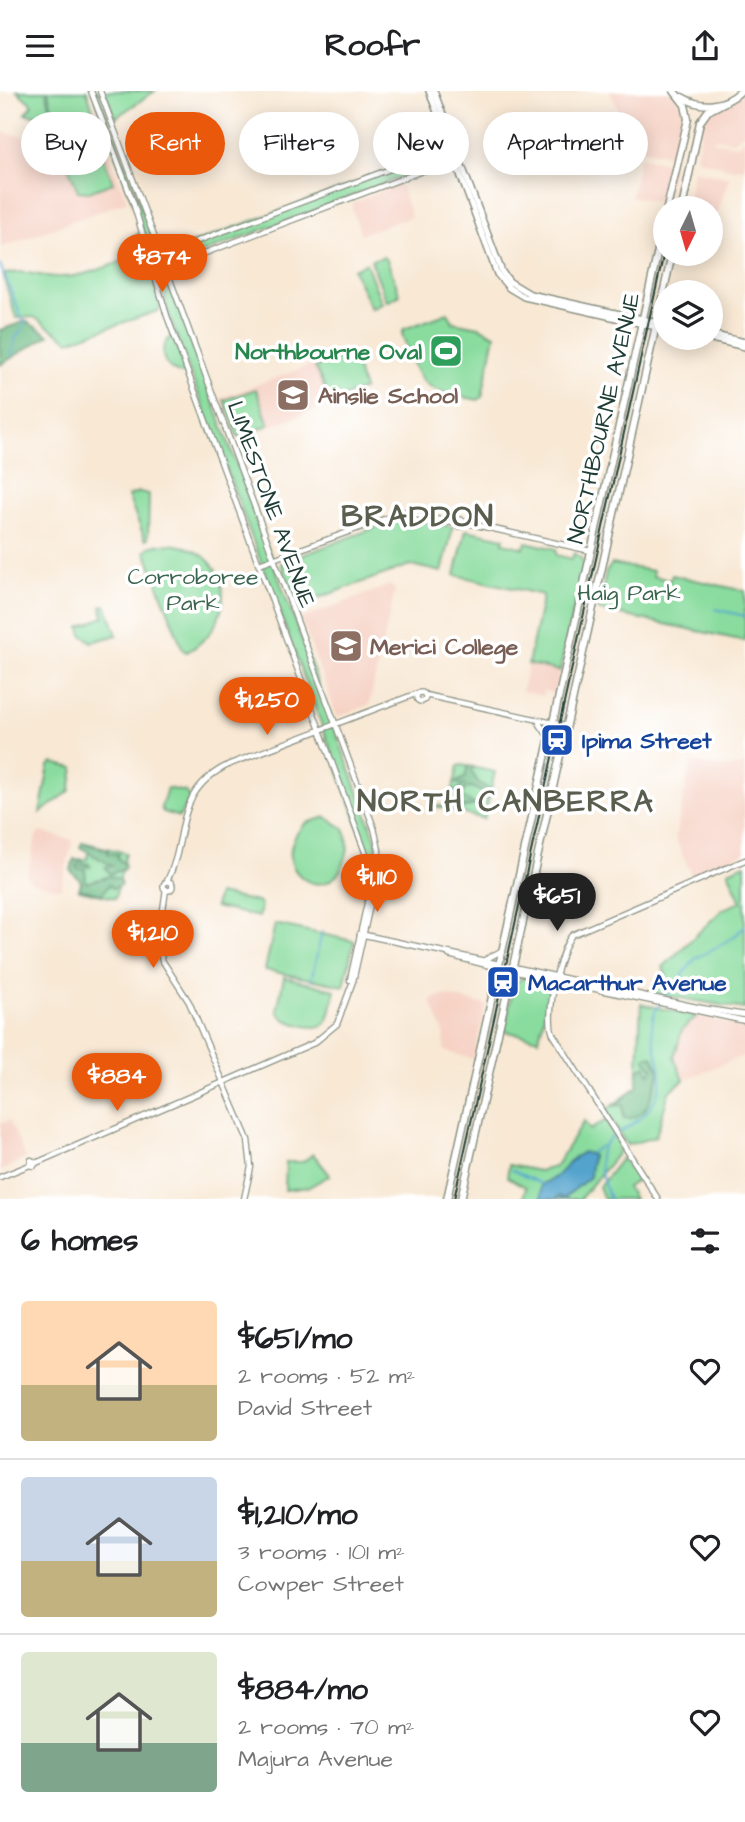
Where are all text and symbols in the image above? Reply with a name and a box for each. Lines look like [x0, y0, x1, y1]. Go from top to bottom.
text: Roofr [325, 23, 420, 68]
icon: menu [21, 27, 59, 65]
icon: share [686, 27, 724, 65]
chip: Buy [21, 112, 111, 175]
chip: Rent [125, 112, 225, 175]
chip: Filters [239, 112, 359, 175]
chip: New [373, 112, 469, 175]
chip: Apartment [483, 112, 648, 175]
north arrow [653, 196, 723, 266]
map controls [653, 196, 723, 350]
pin: $874 [121, 235, 203, 294]
text: $874 [133, 241, 191, 273]
button: layers [653, 280, 723, 350]
street label: NORTHBOURNE AVENUE [560, 289, 649, 547]
sports icon: Northbourne Oval [427, 332, 465, 370]
place label: Northbourne Oval [235, 336, 422, 368]
school or university icon: Ainslie School [274, 376, 312, 414]
place label: Ainslie School [318, 380, 459, 412]
street label: LIMESTONE AVENUE [219, 397, 323, 612]
district label: BRADDON [341, 496, 495, 538]
park label: Corroboree Park [128, 561, 258, 619]
park label: Haig Park [577, 577, 681, 610]
school or university icon: Merici College [327, 627, 365, 665]
place label: Merici College [370, 631, 519, 664]
pin: $1,250 [210, 677, 324, 737]
text: $1,250 [235, 684, 299, 716]
station icon: Ipima Street [538, 721, 576, 759]
place label: Ipima Street [582, 725, 712, 757]
district label: NORTH CANBERRA [357, 781, 655, 823]
pin: $1,110 [320, 855, 434, 914]
text: $1,110 [357, 861, 397, 893]
pin: $651 [516, 873, 598, 933]
text: $651 [534, 880, 580, 912]
pin: $1,210 [96, 911, 210, 970]
text: $1,210 [128, 917, 178, 949]
station icon: Macarthur Avenue [484, 963, 522, 1001]
place label: Macarthur Avenue [528, 967, 727, 999]
pin: $884 [76, 1053, 158, 1113]
text: $884 [88, 1060, 146, 1092]
text: 6 homes [21, 1220, 138, 1262]
icon: filters [686, 1222, 724, 1260]
text: $651/mo [238, 1318, 352, 1360]
icon: home [77, 1329, 161, 1413]
icon: heart [686, 1352, 724, 1390]
text: 2 rooms · 52 m² [238, 1360, 415, 1392]
text: David Street [238, 1392, 372, 1424]
text: $1,210/mo [238, 1494, 358, 1536]
icon: home [77, 1505, 161, 1589]
icon: heart [686, 1528, 724, 1566]
text: 3 rooms · 101 m² [238, 1536, 405, 1568]
text: Cowper Street [238, 1568, 404, 1600]
text: $884/mo [238, 1669, 368, 1711]
icon: home [77, 1680, 161, 1764]
icon: heart [686, 1703, 724, 1741]
text: 2 rooms · 70 m² [238, 1711, 414, 1743]
text: Majura Avenue [238, 1743, 393, 1775]

